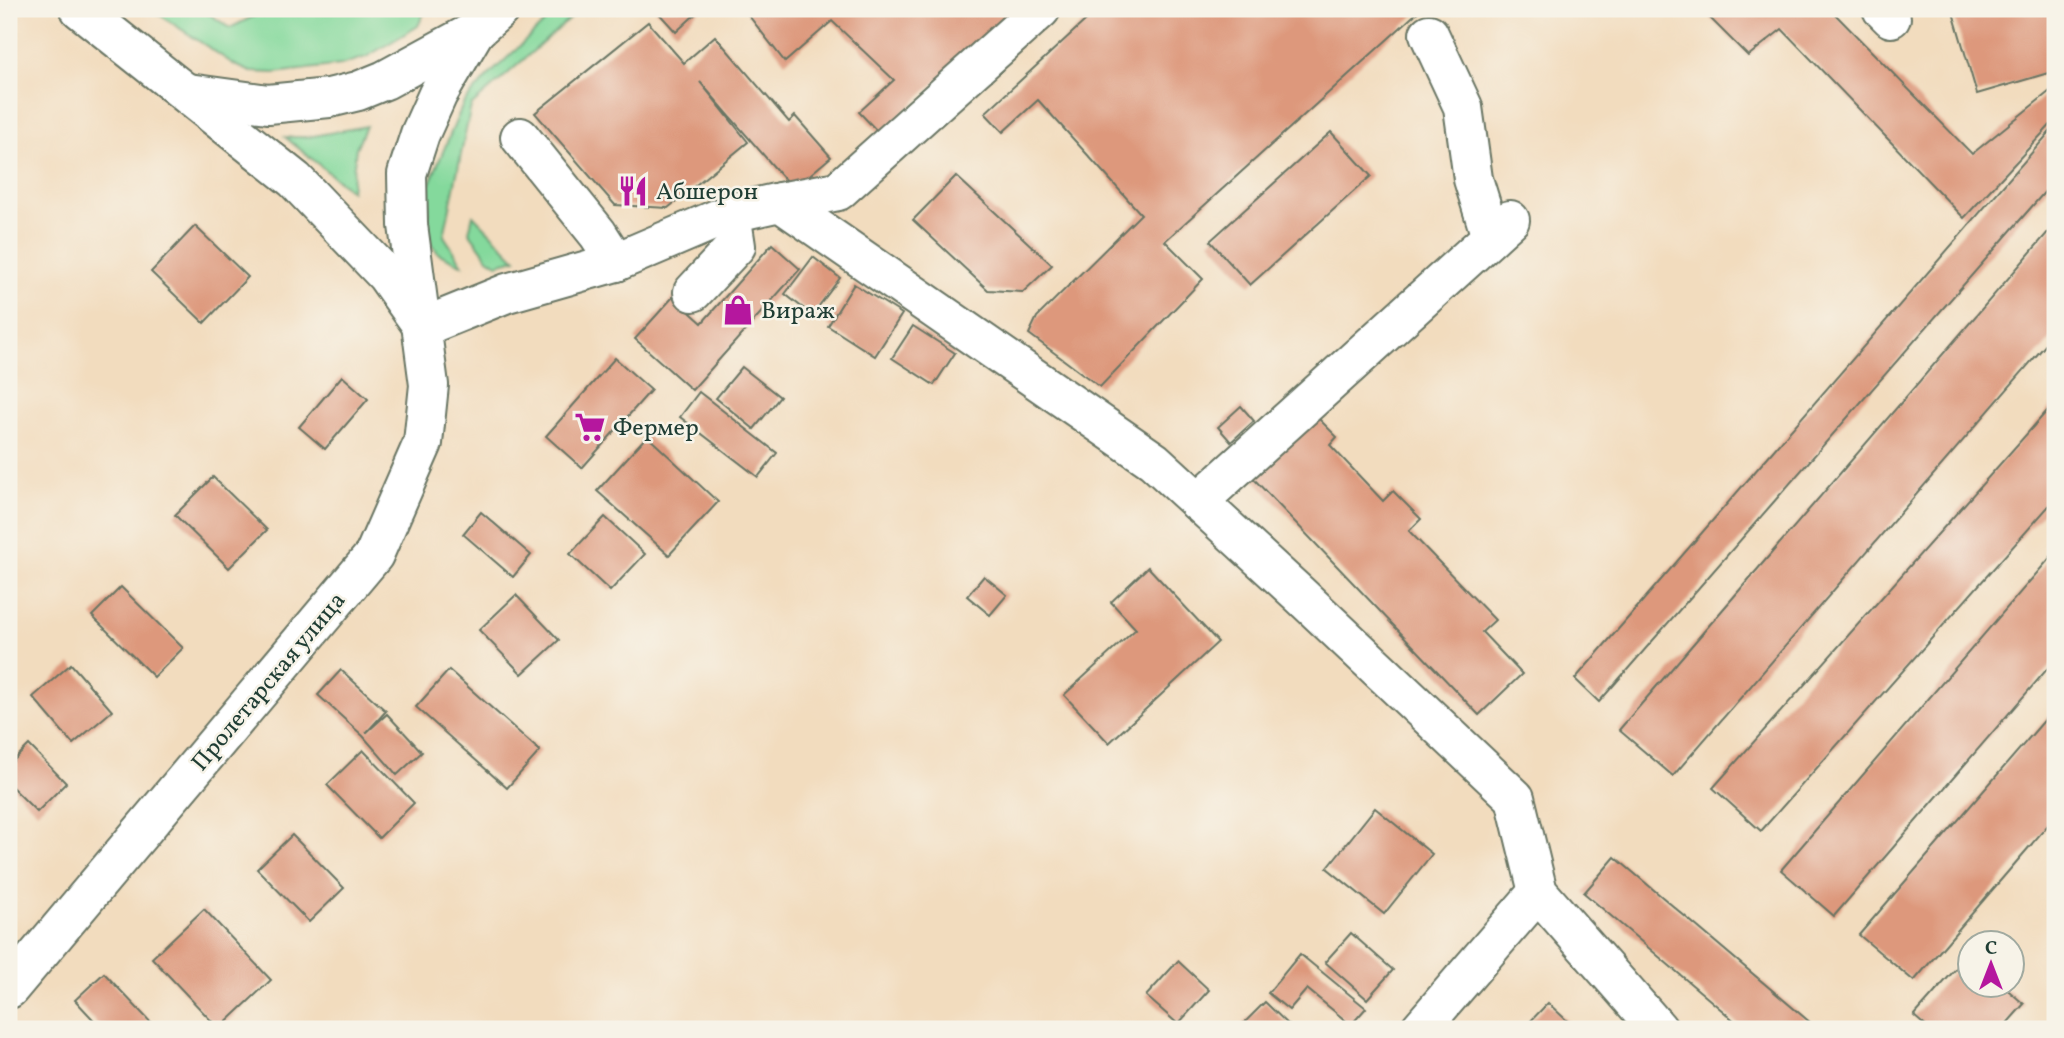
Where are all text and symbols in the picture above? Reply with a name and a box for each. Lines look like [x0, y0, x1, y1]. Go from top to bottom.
restaurant icon: Абшерон [616, 174, 650, 208]
place label: Абшерон [656, 176, 758, 210]
shop icon: Вираж [721, 293, 755, 327]
place label: Вираж [761, 295, 835, 329]
supermarket icon: Фермер [573, 410, 607, 444]
place label: Фермер [613, 412, 699, 446]
street label: Пролетарская улица [184, 585, 355, 779]
north arrow [1955, 930, 2025, 1000]
text: С [1985, 936, 1997, 962]

